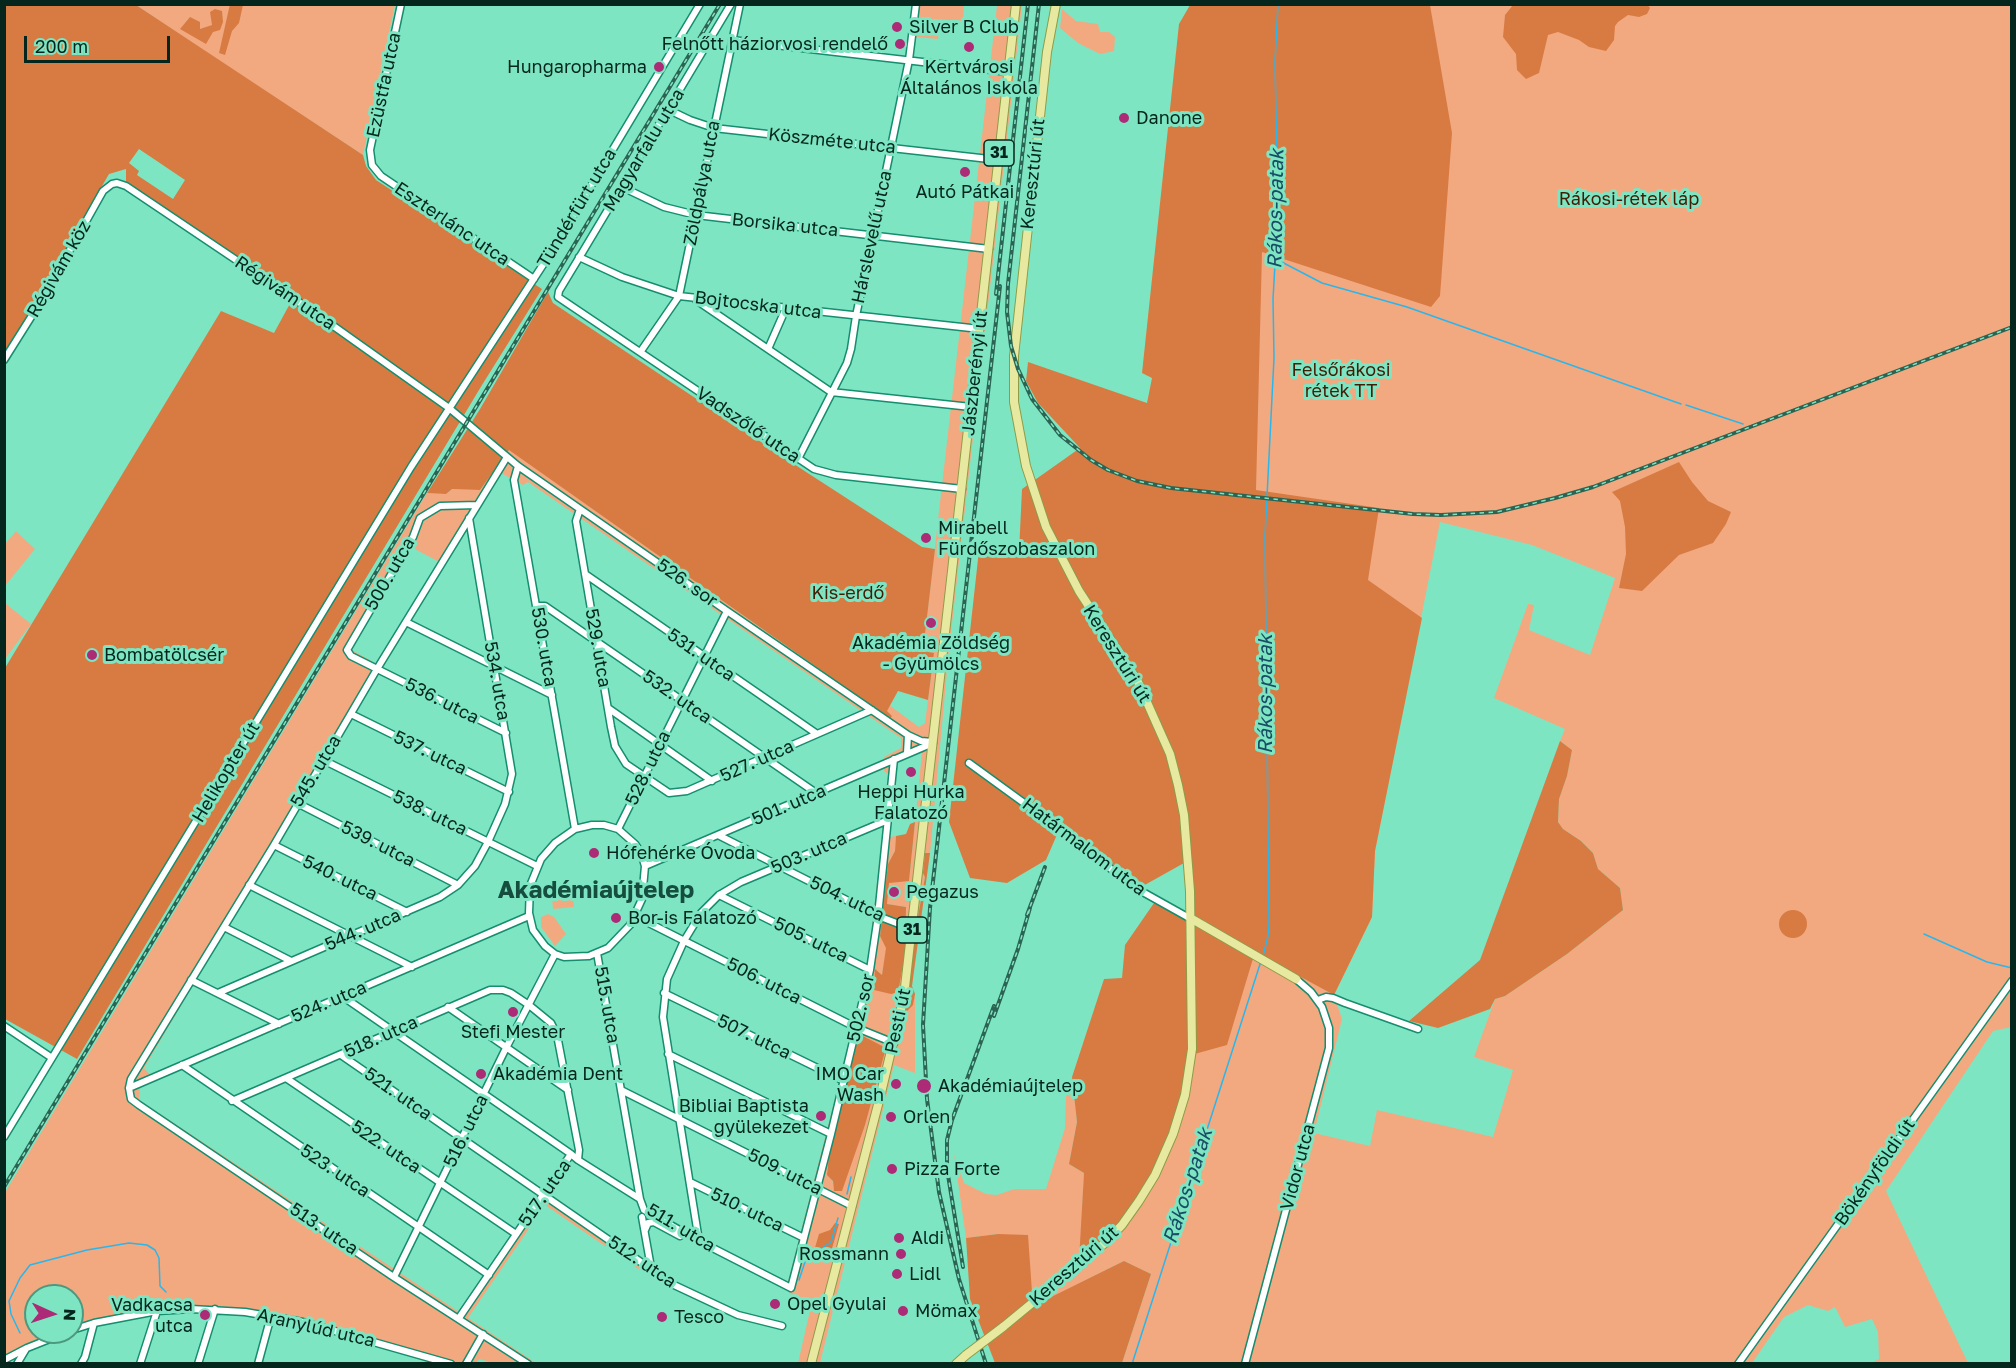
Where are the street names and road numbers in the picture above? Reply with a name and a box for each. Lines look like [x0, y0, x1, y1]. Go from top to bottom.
street label: Ezüstfa utca [362, 31, 406, 139]
street label: Magyarfalu utca [599, 85, 689, 215]
street label: Keresztúri út [1016, 117, 1050, 231]
street label: Zöldpálya utca [679, 119, 725, 247]
street label: Köszméte utca [767, 124, 897, 158]
road number: 31 [984, 140, 1014, 166]
street label: Tündérfürt utca [533, 144, 621, 272]
street label: Hárslevelű utca [847, 169, 897, 305]
street label: Eszterlánc utca [390, 178, 514, 270]
street label: Borsika utca [731, 209, 839, 241]
street label: Régivám köz [23, 217, 95, 321]
street label: Régivám utca [231, 251, 339, 335]
street label: Bojtocska utca [693, 286, 823, 324]
street label: Jászberényi út [958, 309, 992, 437]
street label: Vadszőlő utca [692, 382, 804, 468]
street label: 500. utca [360, 534, 420, 614]
street label: 526. sor [653, 554, 721, 612]
street label: Keresztúri út [1078, 601, 1156, 707]
street label: 530. utca [526, 606, 562, 688]
street label: 529. utca [580, 607, 616, 689]
street label: 531. utca [663, 624, 739, 686]
street label: 534. utca [479, 640, 515, 722]
street label: 532. utca [638, 665, 716, 729]
street label: 536. utca [402, 673, 482, 729]
street label: Helikopter út [187, 718, 265, 826]
street label: 537. utca [390, 726, 470, 780]
street label: 528. utca [621, 727, 675, 809]
street label: 545. utca [286, 731, 346, 811]
street label: 527. utca [717, 735, 797, 787]
street label: 501. utca [749, 780, 829, 830]
street label: 538. utca [389, 786, 471, 840]
street label: Határmalom utca [1018, 794, 1150, 900]
street label: 539. utca [338, 816, 418, 872]
street label: 503. utca [768, 827, 850, 879]
street label: 540. utca [299, 851, 381, 905]
street label: 504. utca [806, 872, 888, 926]
street label: 544. utca [322, 904, 404, 956]
street label: 505. utca [770, 913, 852, 967]
road number: 31 [897, 917, 927, 943]
street label: 506. utca [723, 953, 805, 1009]
street label: 515. utca [590, 965, 624, 1045]
street label: 502. sor [843, 972, 879, 1044]
street label: 524. utca [288, 976, 370, 1028]
street label: Pesti út [881, 986, 915, 1056]
street label: 507. utca [714, 1010, 794, 1064]
street label: 518. utca [341, 1011, 421, 1063]
street label: 521. utca [360, 1063, 436, 1125]
street label: 516. utca [439, 1091, 493, 1171]
street label: Bökényföldi út [1830, 1114, 1920, 1230]
street label: 522. utca [347, 1116, 425, 1178]
street label: Vidor utca [1276, 1122, 1320, 1212]
street label: 523. utca [296, 1140, 374, 1202]
street label: 509. utca [744, 1144, 826, 1200]
street label: 517. utca [514, 1155, 576, 1231]
street label: 510. utca [707, 1183, 787, 1237]
street label: 513. utca [286, 1198, 362, 1260]
street label: 511. utca [643, 1199, 719, 1257]
street label: Keresztúri út [1025, 1221, 1123, 1311]
street label: 512. utca [604, 1231, 680, 1293]
street label: Aranylúd utca [255, 1304, 377, 1352]

